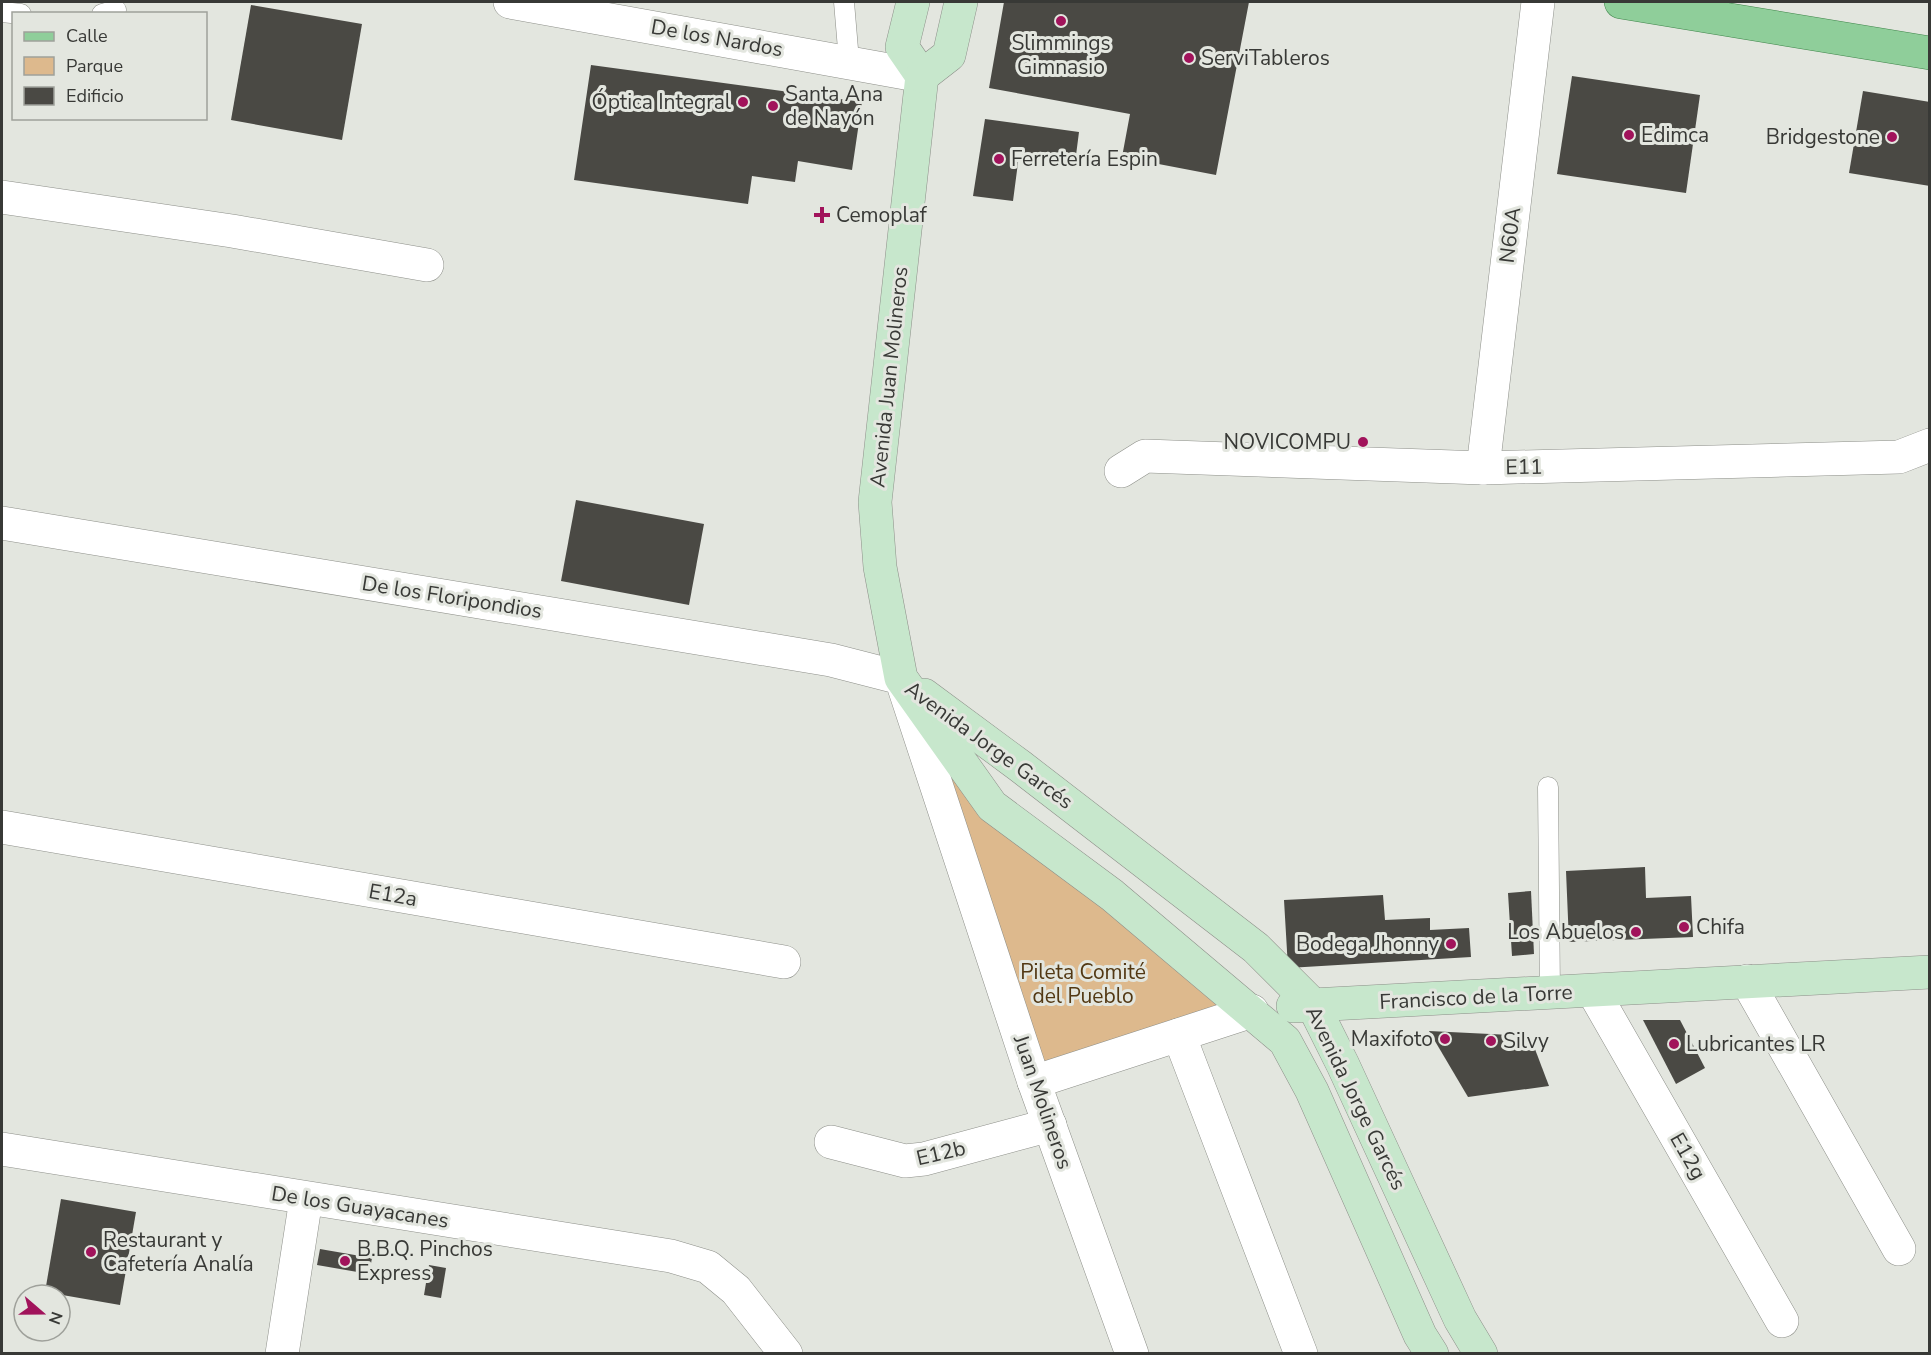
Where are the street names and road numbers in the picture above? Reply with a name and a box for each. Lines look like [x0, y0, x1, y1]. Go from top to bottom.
street label: De los Nardos [649, 13, 785, 63]
street label: N60A [1493, 205, 1527, 265]
street label: Avenida Juan Molineros [863, 265, 915, 489]
street label: E11 [1505, 453, 1543, 481]
street label: De los Floripondios [360, 569, 544, 625]
street label: Avenida Jorge Garcés [899, 674, 1079, 816]
street label: E12a [367, 877, 419, 913]
street label: Francisco de la Torre [1379, 978, 1573, 1016]
street label: Avenida Jorge Garcés [1299, 1001, 1413, 1195]
street label: Juan Molineros [1007, 1030, 1079, 1173]
street label: E12g [1663, 1127, 1713, 1185]
street label: E12b [914, 1134, 968, 1172]
street label: De los Guayacanes [269, 1179, 451, 1235]

